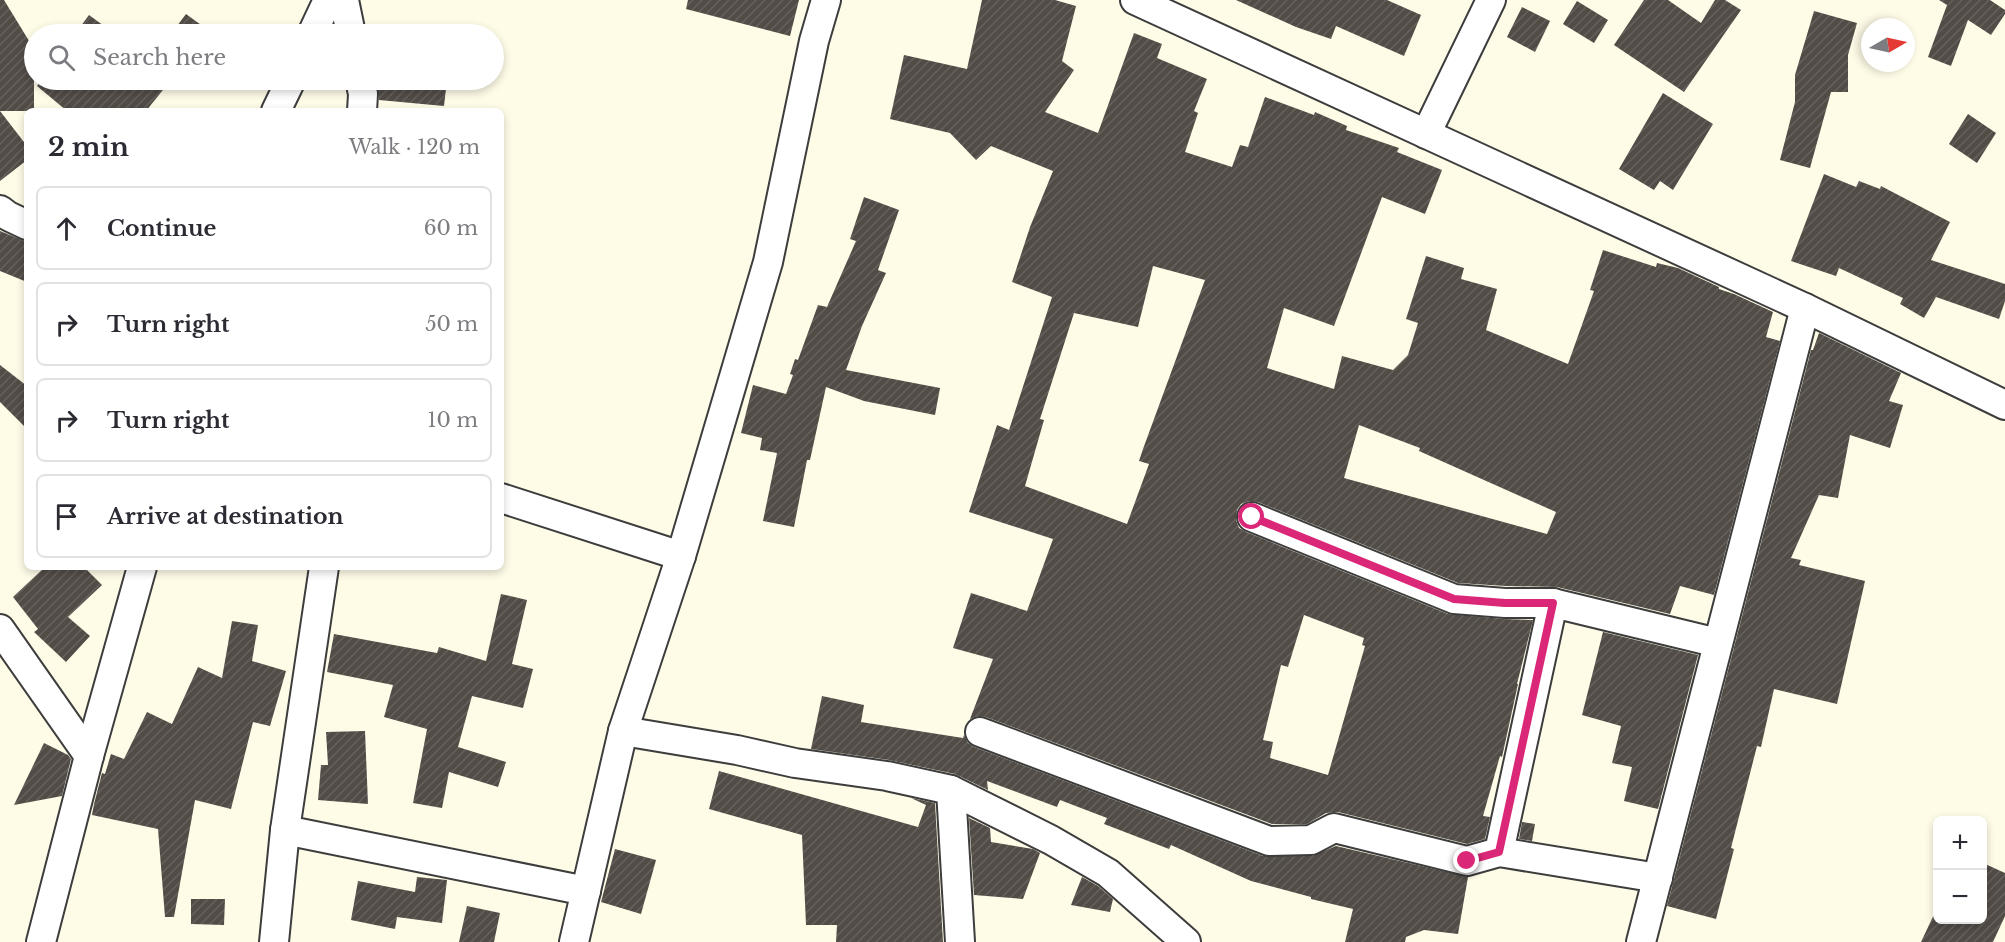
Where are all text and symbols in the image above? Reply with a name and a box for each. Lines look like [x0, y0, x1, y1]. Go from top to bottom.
north arrow [1861, 18, 1915, 72]
search box [24, 24, 504, 90]
icon: search [45, 41, 78, 74]
text: Search here [93, 44, 226, 71]
text: 2 min [48, 131, 129, 163]
text: Walk · 120 m [349, 135, 480, 159]
icon: ahead [50, 212, 83, 245]
text: Continue [107, 215, 216, 242]
text: 60 m [424, 216, 478, 240]
icon: right [50, 308, 83, 341]
text: Turn right [107, 311, 229, 338]
text: 50 m [425, 312, 478, 336]
icon: right [50, 404, 83, 437]
text: Turn right [107, 407, 229, 434]
text: 10 m [428, 408, 478, 432]
icon: arrive [50, 500, 83, 533]
text: Arrive at destination [107, 503, 344, 530]
route start [1238, 503, 1264, 529]
map controls [1933, 816, 1987, 924]
button: + [1933, 816, 1987, 870]
route end [1453, 847, 1479, 873]
button: − [1933, 870, 1987, 924]

